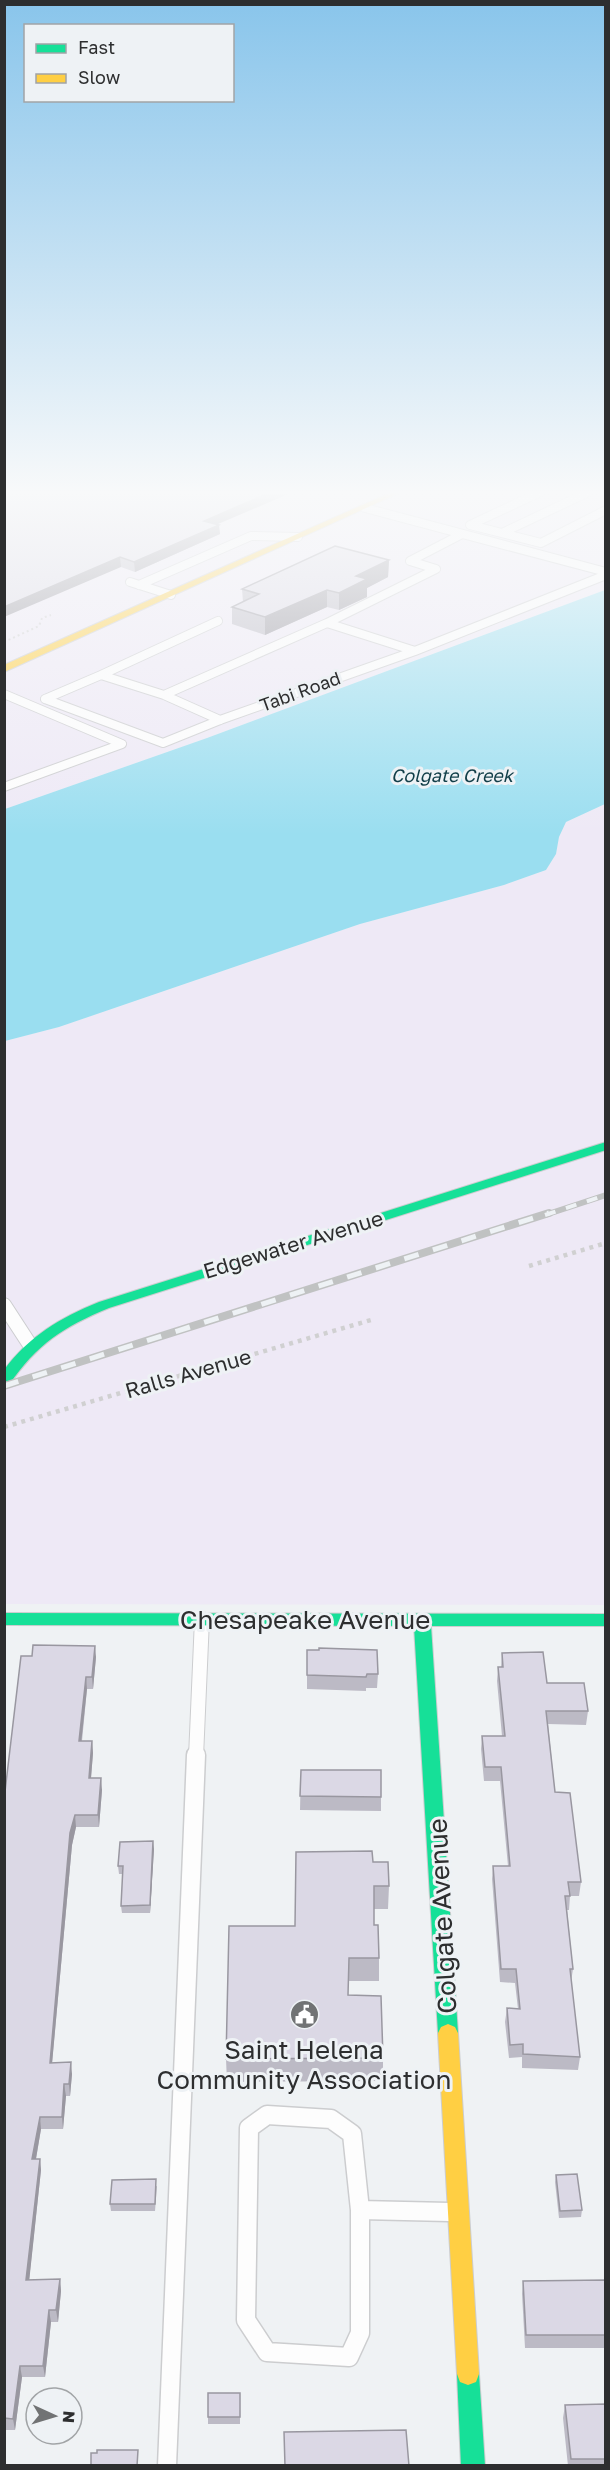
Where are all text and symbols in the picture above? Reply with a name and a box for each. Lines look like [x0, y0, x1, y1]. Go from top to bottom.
legend [24, 24, 234, 102]
text: Fast [78, 36, 115, 58]
text: Slow [78, 66, 121, 88]
street label: Tabi Road [257, 666, 343, 716]
water label: Colgate Creek [391, 764, 515, 786]
street label: Edgewater Avenue [200, 1204, 386, 1284]
street label: Ralls Avenue [122, 1343, 254, 1403]
street label: Chesapeake Avenue [180, 1604, 430, 1635]
street label: Colgate Avenue [421, 1818, 463, 2014]
public building icon: Saint Helena Community Association [288, 1999, 320, 2031]
place label: Saint Helena Community Association [157, 2034, 451, 2095]
north arrow [24, 2386, 84, 2446]
text: N [59, 2410, 79, 2424]

